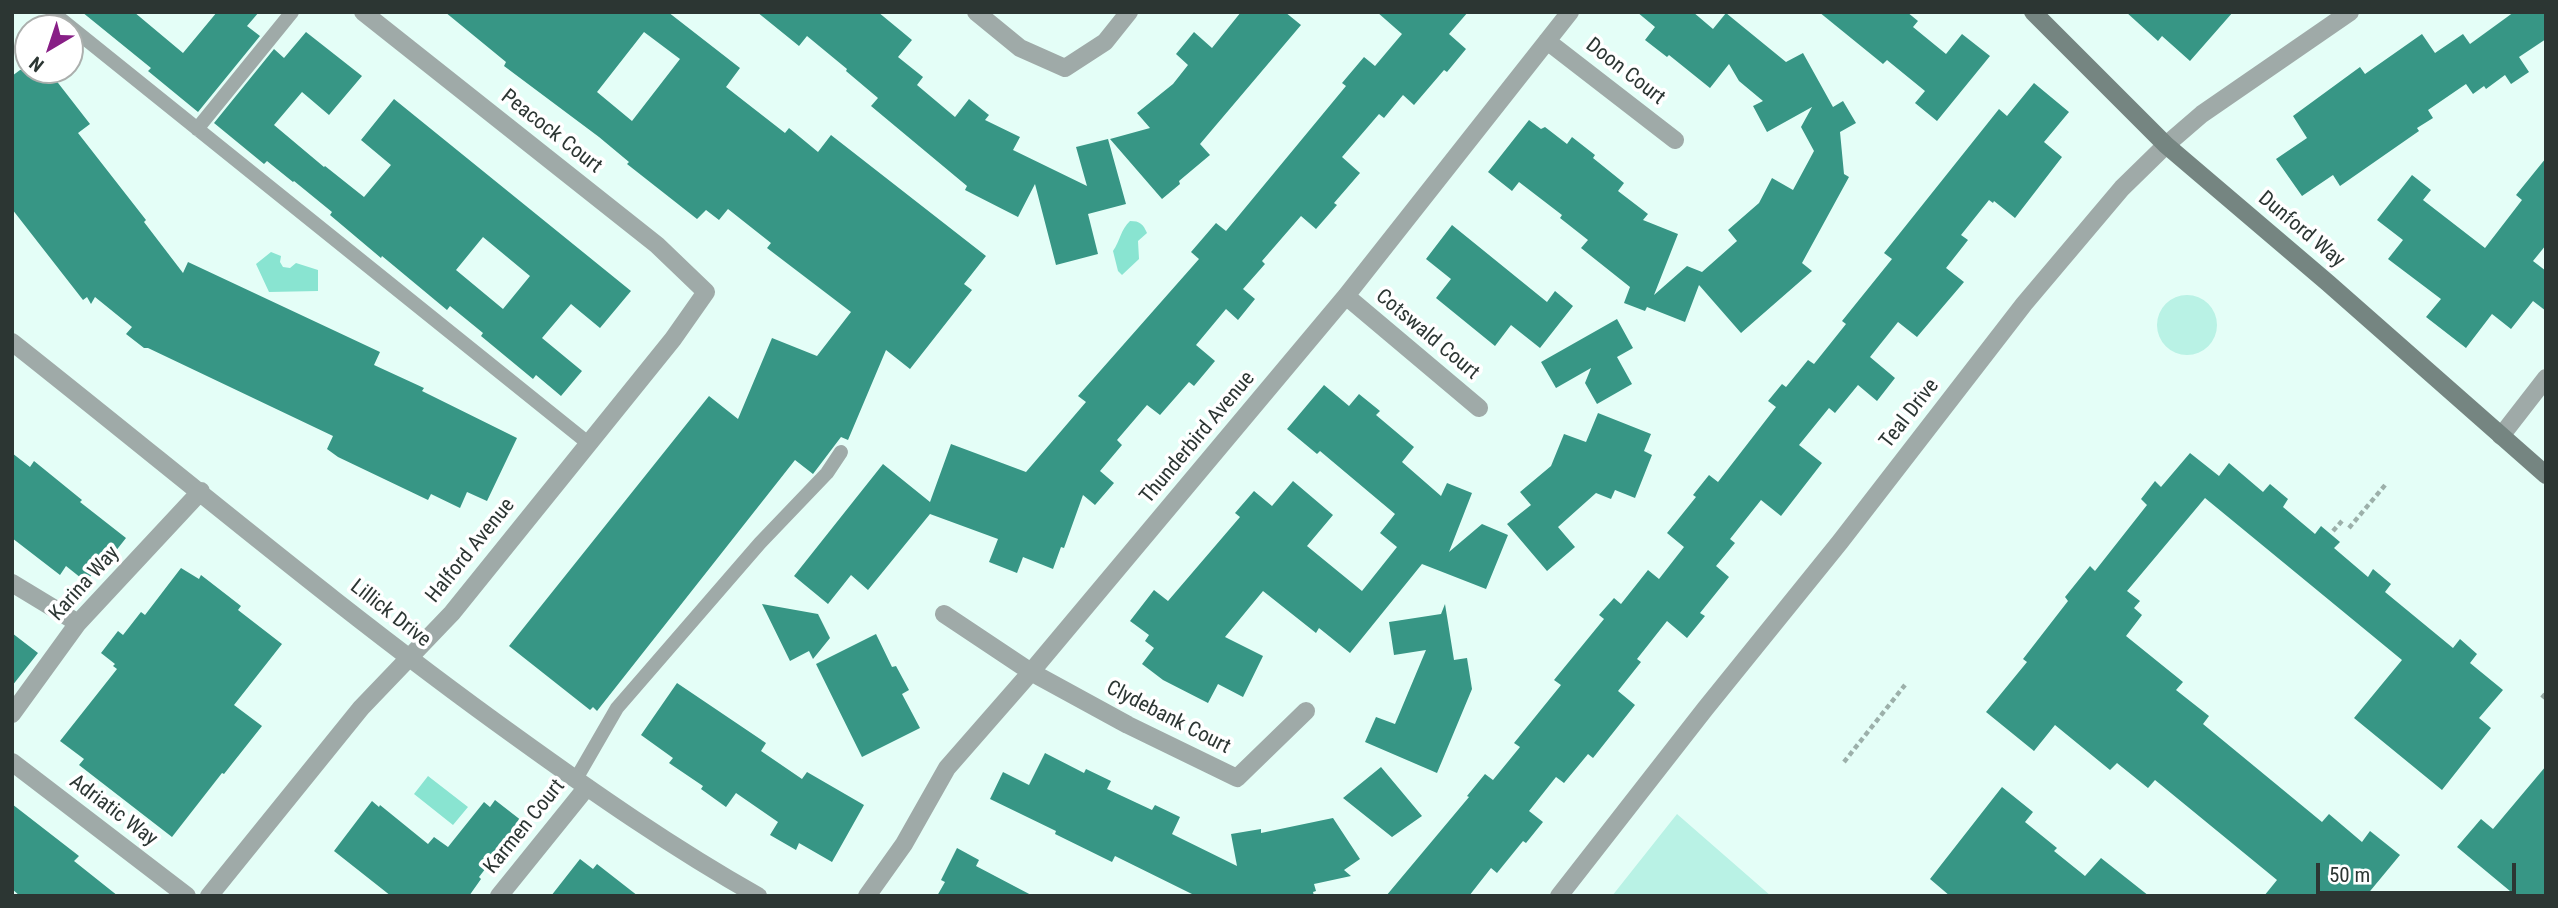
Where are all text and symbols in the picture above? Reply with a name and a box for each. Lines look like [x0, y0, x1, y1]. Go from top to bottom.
north arrow [14, 14, 84, 84]
street label: Doon Court [1580, 33, 1670, 111]
text: N [25, 52, 48, 77]
street label: Peacock Court [495, 85, 607, 179]
street label: Dunford Way [2253, 187, 2349, 273]
street label: Cotswald Court [1370, 284, 1484, 386]
street label: Thunderbird Avenue [1135, 367, 1261, 509]
street label: Teal Drive [1875, 374, 1945, 454]
street label: Halford Avenue [421, 494, 521, 608]
street label: Karina Way [45, 541, 125, 627]
street label: Lillick Drive [345, 575, 435, 653]
street label: Clydebank Court [1102, 676, 1234, 760]
street label: Adriatic Way [64, 770, 162, 852]
street label: Karmen Court [479, 775, 571, 879]
scale bar [2320, 848, 2520, 892]
text: 50 m [2329, 863, 2370, 887]

